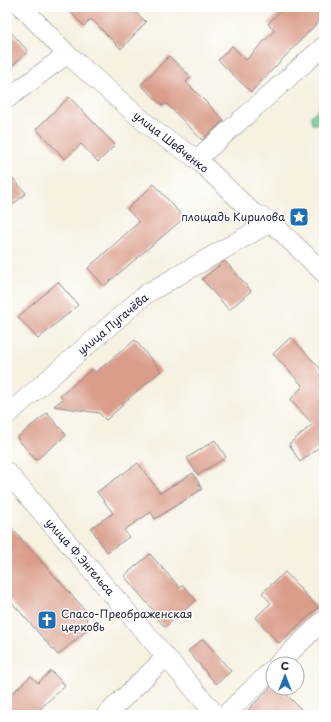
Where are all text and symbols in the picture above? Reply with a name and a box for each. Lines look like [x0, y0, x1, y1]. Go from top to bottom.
street label: улица Шевченко [130, 107, 212, 176]
place icon: площадь Кирилова [288, 206, 310, 228]
place label: площадь Кирилова [181, 208, 285, 225]
street label: улица Пугачёва [74, 289, 152, 358]
street label: улица Ф.Энгельса [42, 514, 119, 599]
place label: Спасо-Преображенская церковь [61, 605, 192, 635]
church icon: Спасо-Преображенская церковь [36, 609, 58, 631]
north arrow [265, 656, 305, 696]
text: С [281, 657, 289, 674]

